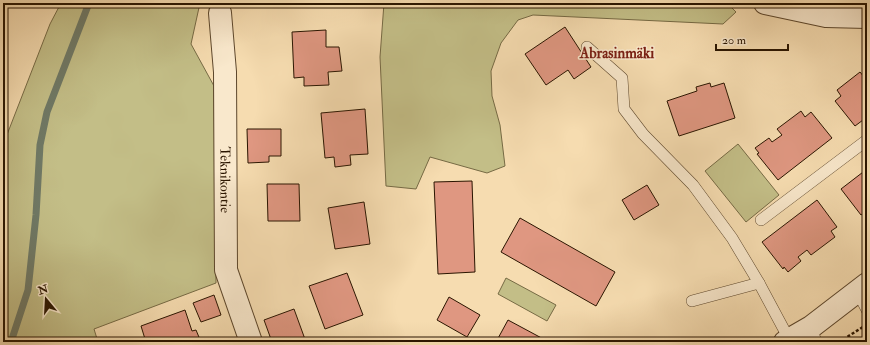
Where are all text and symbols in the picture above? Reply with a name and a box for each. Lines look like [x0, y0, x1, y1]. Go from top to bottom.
scale bar [716, 26, 788, 52]
text: 20 m [722, 33, 747, 48]
district label: Abrasinmäki [579, 44, 654, 63]
street label: Teknikontie [217, 146, 234, 213]
north arrow [26, 279, 66, 319]
text: N [35, 282, 51, 298]

